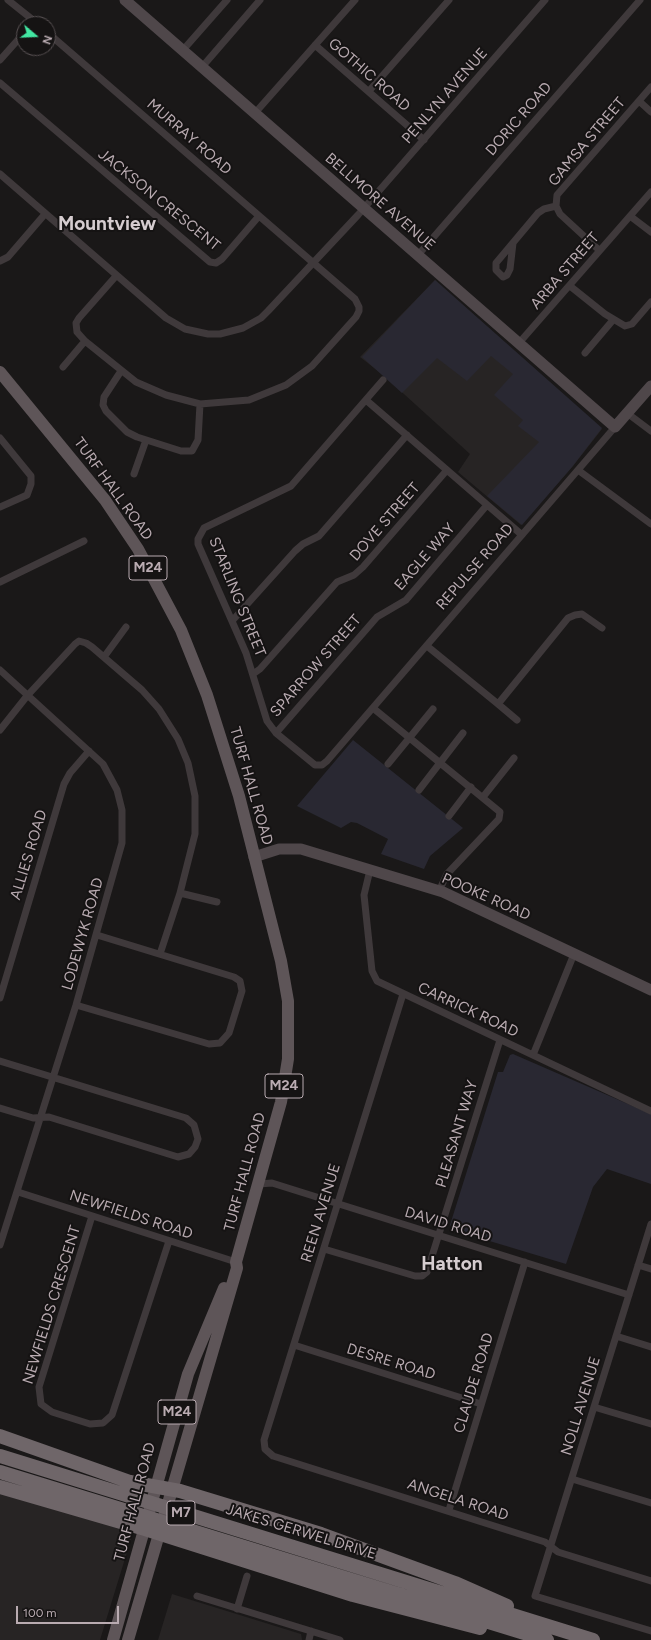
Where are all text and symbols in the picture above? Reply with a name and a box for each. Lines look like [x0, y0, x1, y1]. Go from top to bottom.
north arrow [16, 16, 56, 56]
text: N [39, 34, 54, 46]
street label: GOTHIC ROAD [324, 35, 414, 115]
street label: PENLYN AVENUE [399, 44, 491, 148]
street label: DORIC ROAD [482, 79, 556, 159]
street label: GAMSA STREET [545, 94, 629, 190]
street label: MURRAY ROAD [143, 95, 235, 179]
street label: JACKSON CRESCENT [94, 145, 224, 255]
street label: BELLMORE AVENUE [321, 149, 439, 255]
district label: Mountview [58, 213, 156, 235]
street label: ARBA STREET [527, 229, 603, 313]
street label: TURF HALL ROAD [70, 434, 156, 544]
street label: DOVE STREET [346, 479, 424, 565]
street label: EAGLE WAY [391, 520, 459, 594]
street label: REPULSE ROAD [433, 520, 517, 614]
street label: STARLING STREET [205, 535, 269, 659]
road number: M24 [129, 556, 167, 580]
street label: SPARROW STREET [267, 611, 365, 721]
street label: TURF HALL ROAD [225, 725, 277, 847]
street label: ALLIES ROAD [7, 808, 51, 902]
street label: POOKE ROAD [439, 869, 533, 925]
street label: LODEWYK ROAD [58, 876, 108, 992]
street label: CARRICK ROAD [415, 979, 521, 1041]
road number: M24 [265, 1074, 303, 1098]
street label: PLEASANT WAY [432, 1078, 482, 1190]
street label: TURF HALL ROAD [220, 1111, 270, 1233]
street label: REEN AVENUE [297, 1161, 345, 1265]
street label: NEWFIELDS ROAD [67, 1187, 195, 1243]
street label: DAVID ROAD [402, 1203, 494, 1247]
street label: NEWFIELDS CRESCENT [19, 1224, 85, 1386]
district label: Hatton [421, 1253, 483, 1275]
street label: CLAUDE ROAD [450, 1331, 498, 1435]
street label: DESRE ROAD [344, 1340, 438, 1384]
street label: NOLL AVENUE [557, 1354, 605, 1458]
road number: M24 [158, 1400, 196, 1424]
street label: TURF HALL ROAD [110, 1441, 160, 1563]
street label: ANGELA ROAD [405, 1475, 511, 1525]
road number: M7 [167, 1501, 195, 1525]
street label: JAKES GERWEL DRIVE [224, 1501, 378, 1563]
scale bar [18, 1598, 121, 1624]
text: 100 m [23, 1606, 57, 1620]

